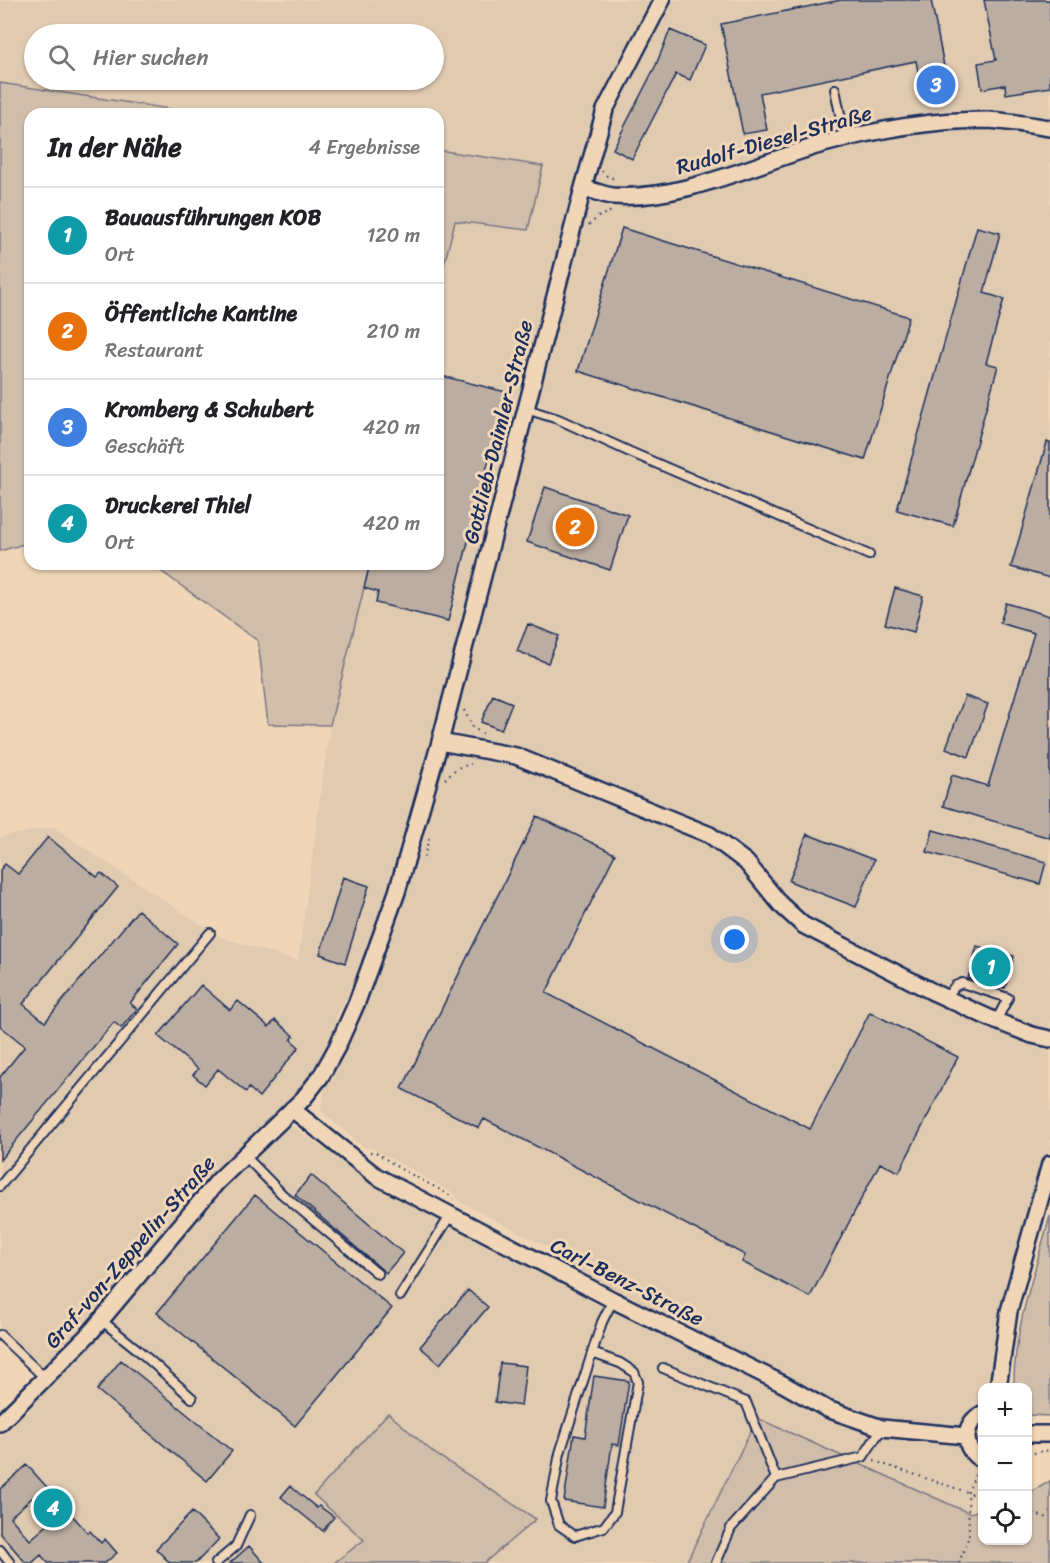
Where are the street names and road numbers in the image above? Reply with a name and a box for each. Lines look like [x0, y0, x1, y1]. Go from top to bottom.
street label: Rudolf-Diesel-Straße [672, 94, 877, 186]
street label: Gottlieb-Daimler-Straße [452, 316, 544, 548]
street label: Graf-von-Zeppelin-Straße [35, 1146, 226, 1358]
street label: Carl-Benz-Straße [543, 1227, 711, 1337]

